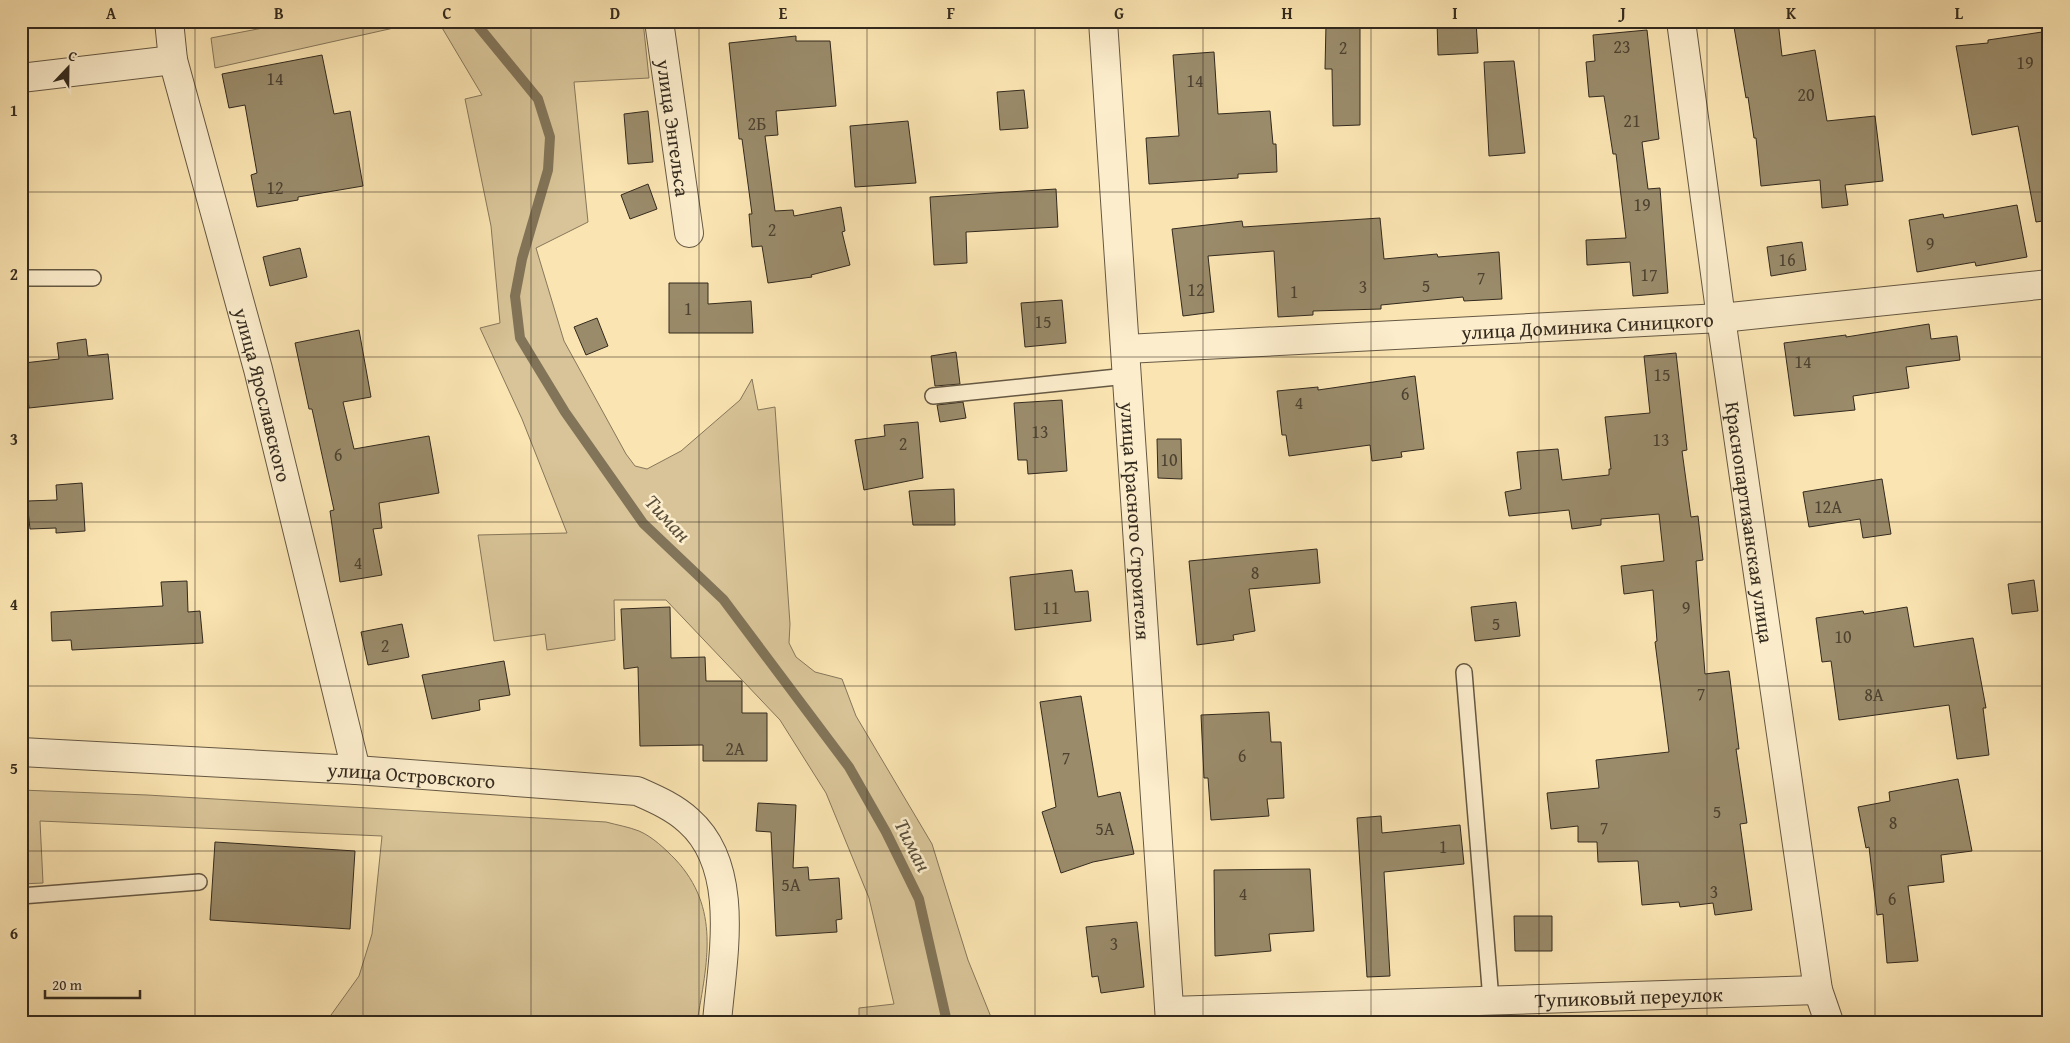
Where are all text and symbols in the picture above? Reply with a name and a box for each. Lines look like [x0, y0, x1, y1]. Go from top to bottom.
text: A [106, 1, 117, 25]
text: B [274, 1, 284, 25]
text: C [442, 1, 452, 25]
text: D [610, 1, 620, 25]
text: E [779, 1, 788, 25]
text: F [947, 1, 955, 25]
text: G [1114, 1, 1124, 25]
text: H [1281, 1, 1293, 25]
text: I [1452, 1, 1458, 25]
text: J [1617, 1, 1626, 25]
text: K [1786, 1, 1797, 25]
text: L [1955, 1, 1964, 25]
house number: 23 [1613, 33, 1631, 60]
house number: 2 [1339, 34, 1347, 61]
north arrow [42, 42, 92, 92]
text: С [65, 45, 80, 67]
house number: 19 [2016, 49, 2034, 76]
street label: улица Энгельса [650, 56, 698, 199]
house number: 14 [266, 65, 284, 92]
house number: 14 [1186, 67, 1204, 94]
house number: 20 [1797, 81, 1815, 108]
text: 1 [10, 98, 18, 122]
house number: 21 [1623, 107, 1641, 134]
house number: 2Б [748, 110, 766, 137]
house number: 12 [266, 174, 284, 201]
house number: 19 [1633, 191, 1651, 218]
house number: 2 [768, 216, 776, 243]
house number: 9 [1926, 230, 1934, 257]
house number: 16 [1778, 246, 1796, 273]
house number: 17 [1640, 261, 1658, 288]
text: 2 [10, 262, 18, 286]
house number: 7 [1477, 264, 1485, 291]
house number: 5 [1422, 272, 1430, 299]
house number: 3 [1359, 273, 1367, 300]
house number: 12 [1187, 276, 1205, 303]
house number: 1 [1290, 278, 1298, 305]
house number: 1 [684, 295, 692, 322]
street label: улица Ярославского [227, 303, 300, 485]
street label: улица Доминика Синицкого [1459, 304, 1714, 346]
house number: 15 [1034, 308, 1052, 335]
house number: 14 [1794, 348, 1812, 375]
house number: 15 [1653, 361, 1671, 388]
house number: 6 [1401, 380, 1409, 407]
house number: 4 [1295, 389, 1303, 416]
street label: Краснопартизанская улица [1719, 399, 1782, 645]
street label: улица Красного Строителя [1114, 400, 1159, 641]
house number: 13 [1031, 418, 1049, 445]
house number: 13 [1652, 426, 1670, 453]
text: 3 [10, 427, 18, 451]
house number: 2 [899, 430, 907, 457]
house number: 6 [334, 441, 342, 468]
house number: 10 [1160, 446, 1178, 473]
water label: Тиман [638, 487, 699, 549]
house number: 12А [1814, 493, 1842, 520]
house number: 4 [354, 549, 362, 576]
house number: 8 [1251, 559, 1259, 586]
text: 4 [10, 592, 18, 616]
house number: 11 [1042, 594, 1060, 621]
house number: 9 [1682, 594, 1690, 621]
house number: 5 [1492, 610, 1500, 637]
house number: 10 [1834, 623, 1852, 650]
house number: 2 [381, 632, 389, 659]
house number: 7 [1697, 680, 1705, 707]
house number: 8А [1864, 681, 1884, 708]
house number: 2А [725, 735, 745, 762]
house number: 6 [1238, 742, 1246, 769]
house number: 7 [1062, 744, 1070, 771]
street label: улица Островского [326, 754, 496, 795]
text: 5 [10, 756, 18, 780]
house number: 5 [1713, 798, 1721, 825]
house number: 8 [1889, 809, 1897, 836]
water label: Тиман [886, 813, 940, 877]
house number: 7 [1600, 814, 1608, 841]
house number: 5А [1095, 815, 1115, 842]
house number: 1 [1439, 833, 1447, 860]
house number: 5А [781, 871, 801, 898]
house number: 3 [1710, 878, 1718, 905]
house number: 4 [1239, 880, 1247, 907]
house number: 6 [1888, 885, 1896, 912]
text: 6 [10, 921, 18, 945]
house number: 3 [1110, 930, 1118, 957]
scale bar [45, 968, 140, 1000]
text: 20 m [52, 974, 83, 995]
street label: Тупиковый переулок [1534, 979, 1724, 1014]

